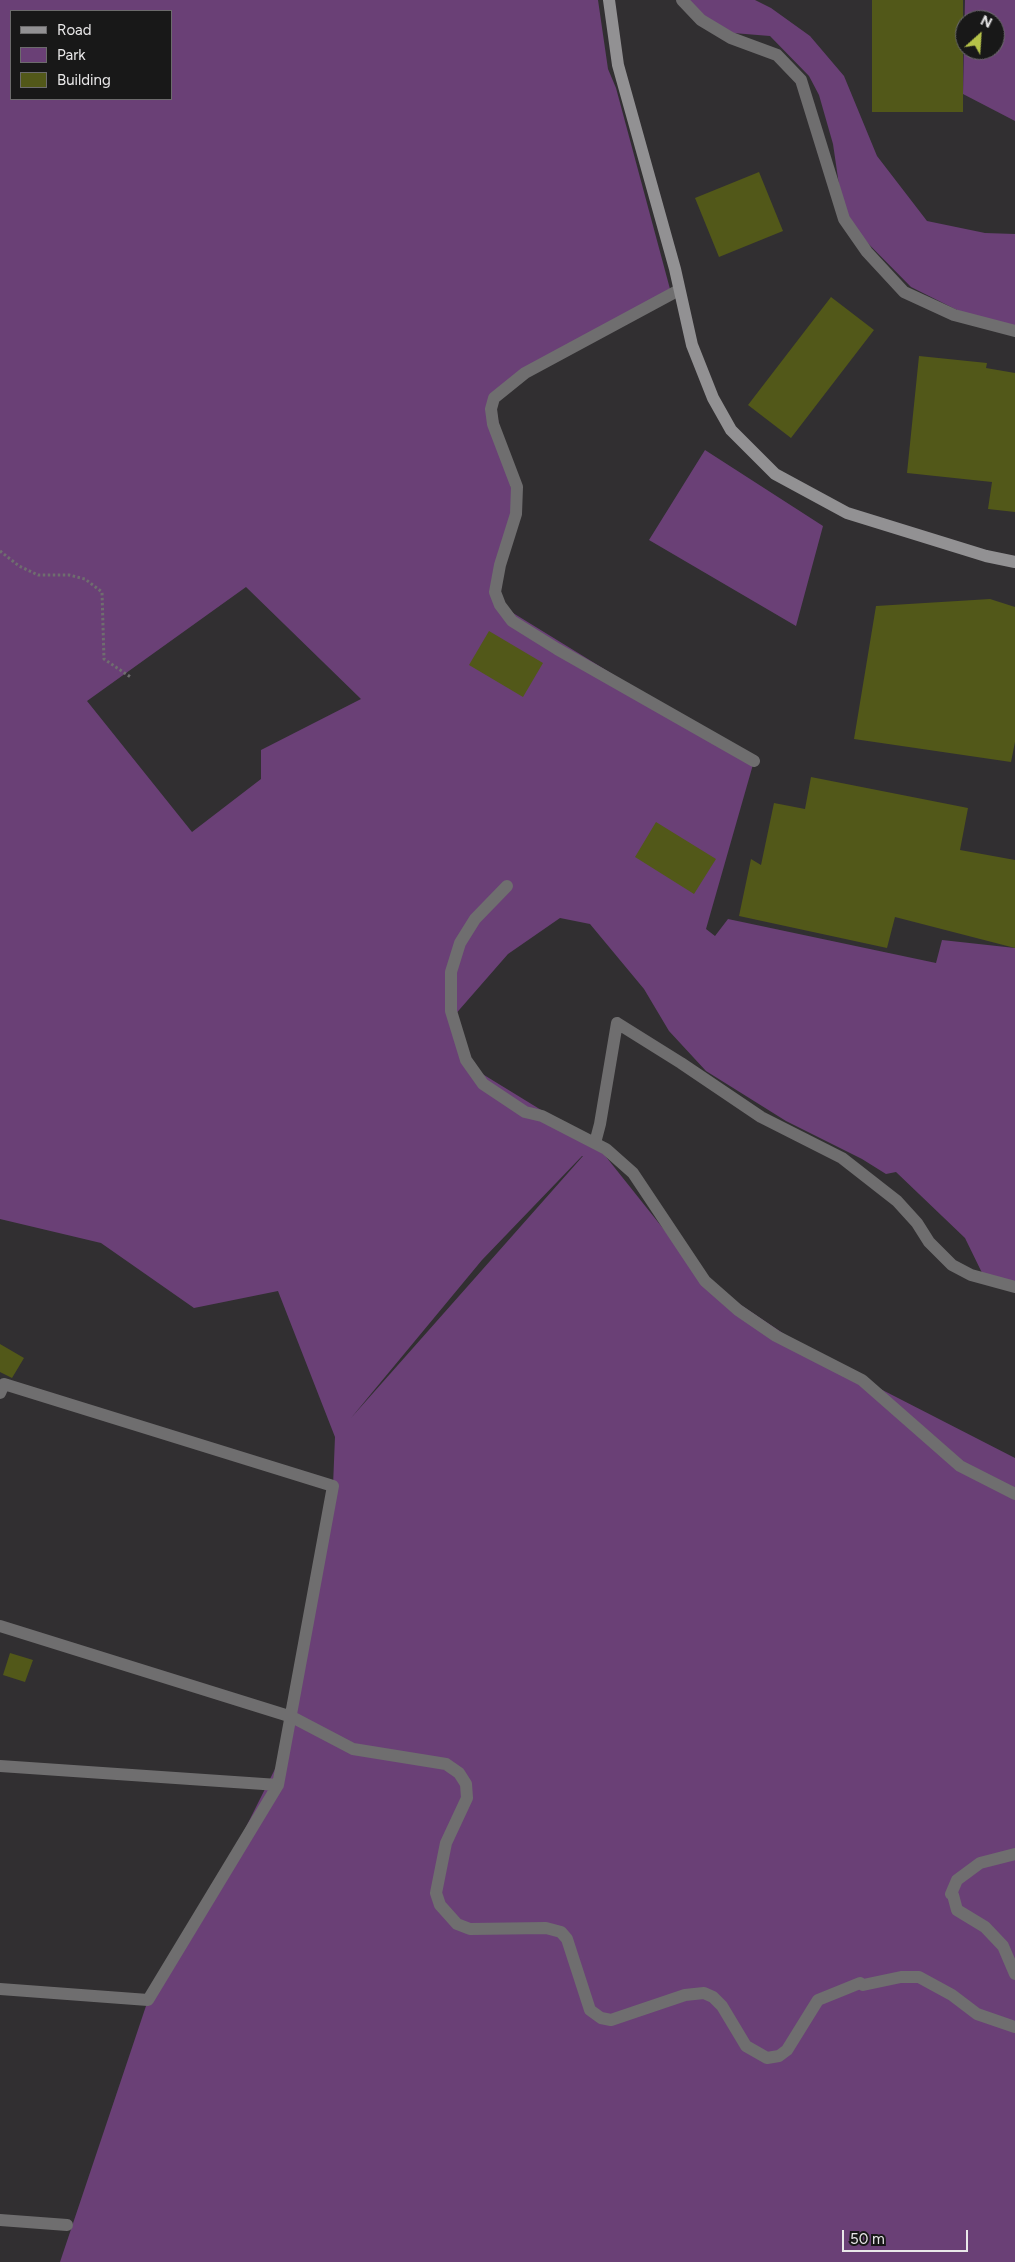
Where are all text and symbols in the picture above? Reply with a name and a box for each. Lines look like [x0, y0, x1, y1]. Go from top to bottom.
legend [10, 10, 172, 100]
north arrow [955, 10, 1005, 60]
text: N [978, 12, 995, 32]
text: Road [57, 21, 92, 39]
text: Park [57, 46, 86, 64]
text: Building [57, 71, 111, 89]
scale bar [845, 2220, 971, 2252]
text: 50 m [850, 2230, 885, 2248]

